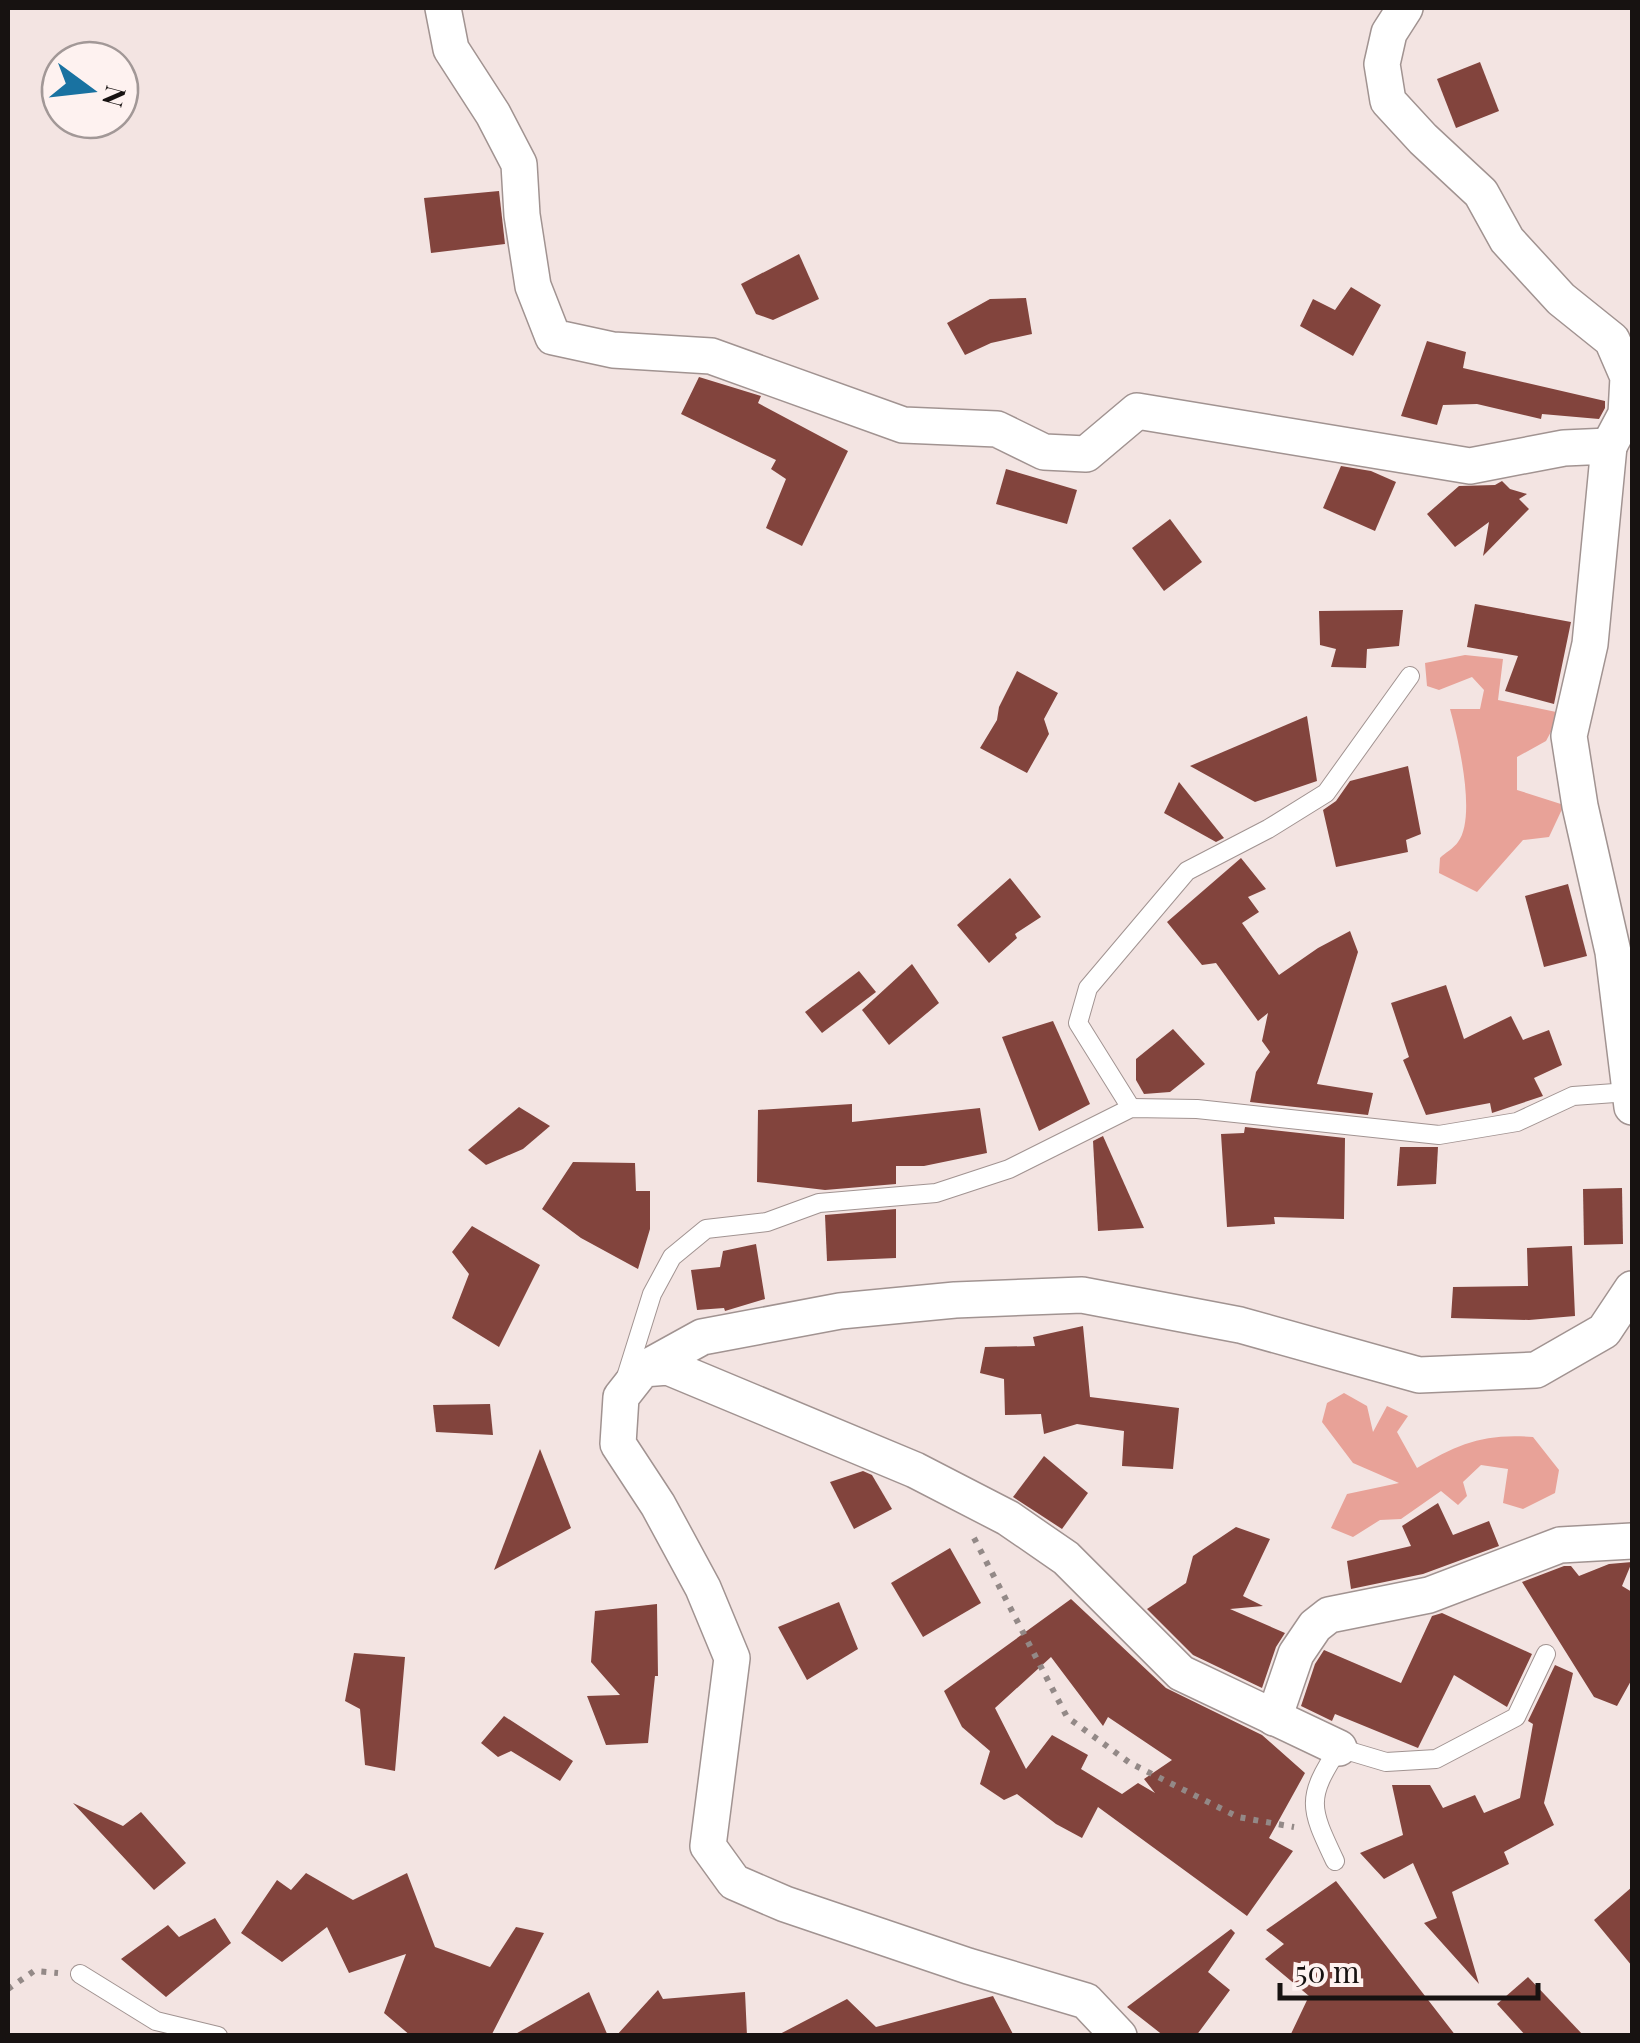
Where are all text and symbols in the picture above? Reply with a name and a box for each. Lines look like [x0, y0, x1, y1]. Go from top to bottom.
north arrow [40, 40, 140, 140]
text: N [95, 82, 136, 111]
scale bar [1280, 1938, 1538, 2000]
text: 50 m [1295, 1951, 1360, 1991]

